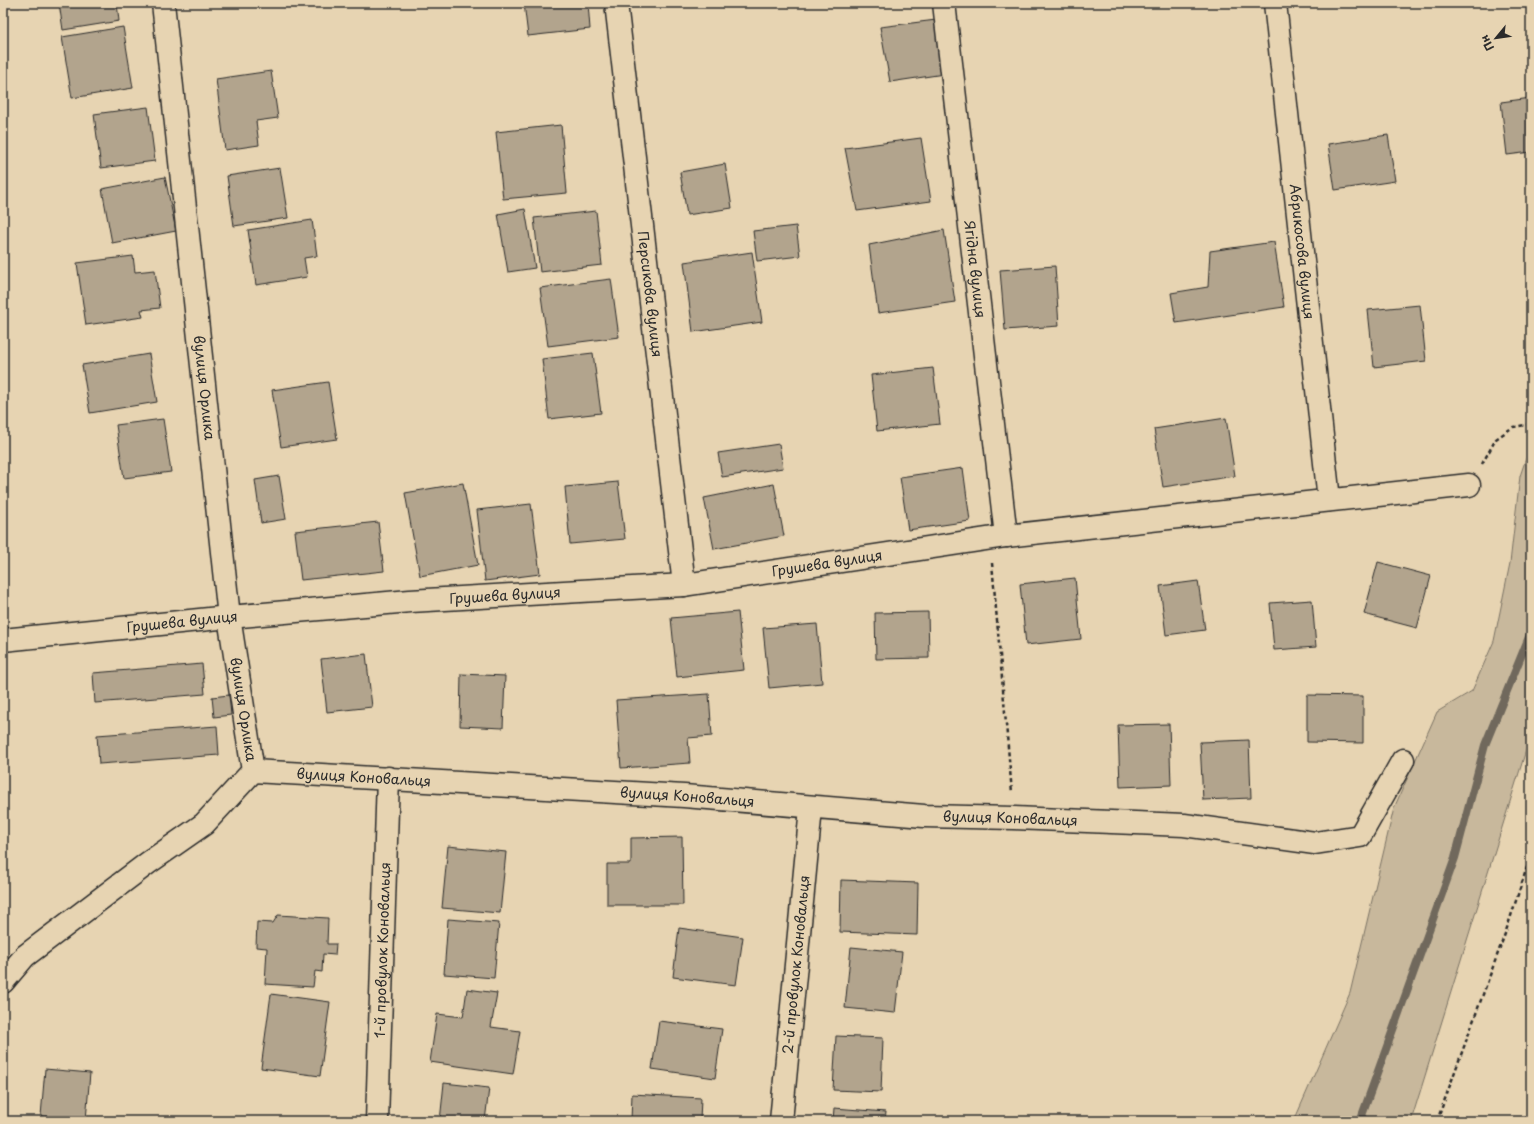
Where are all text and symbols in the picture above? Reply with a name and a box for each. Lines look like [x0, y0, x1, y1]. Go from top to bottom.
north arrow [1476, 18, 1516, 58]
text: Пн [1476, 32, 1498, 54]
street label: Абрикосова вулиця [1285, 183, 1320, 320]
street label: Ягідна вулиця [959, 219, 992, 319]
street label: Персикова вулиця [633, 230, 668, 358]
street label: вулиця Орлика [189, 334, 221, 441]
street label: Грушева вулиця [770, 544, 884, 582]
street label: Грушева вулиця [449, 581, 561, 609]
street label: Грушева вулиця [125, 605, 239, 637]
street label: вулиця Орлика [225, 656, 262, 763]
street label: вулиця Коновальця [296, 763, 432, 791]
street label: вулиця Коновальця [619, 781, 755, 812]
street label: вулиця Коновальця [943, 805, 1078, 831]
street label: 1-й провулок Коновальця [369, 862, 395, 1038]
street label: 2-й провулок Коновальця [776, 874, 815, 1055]

